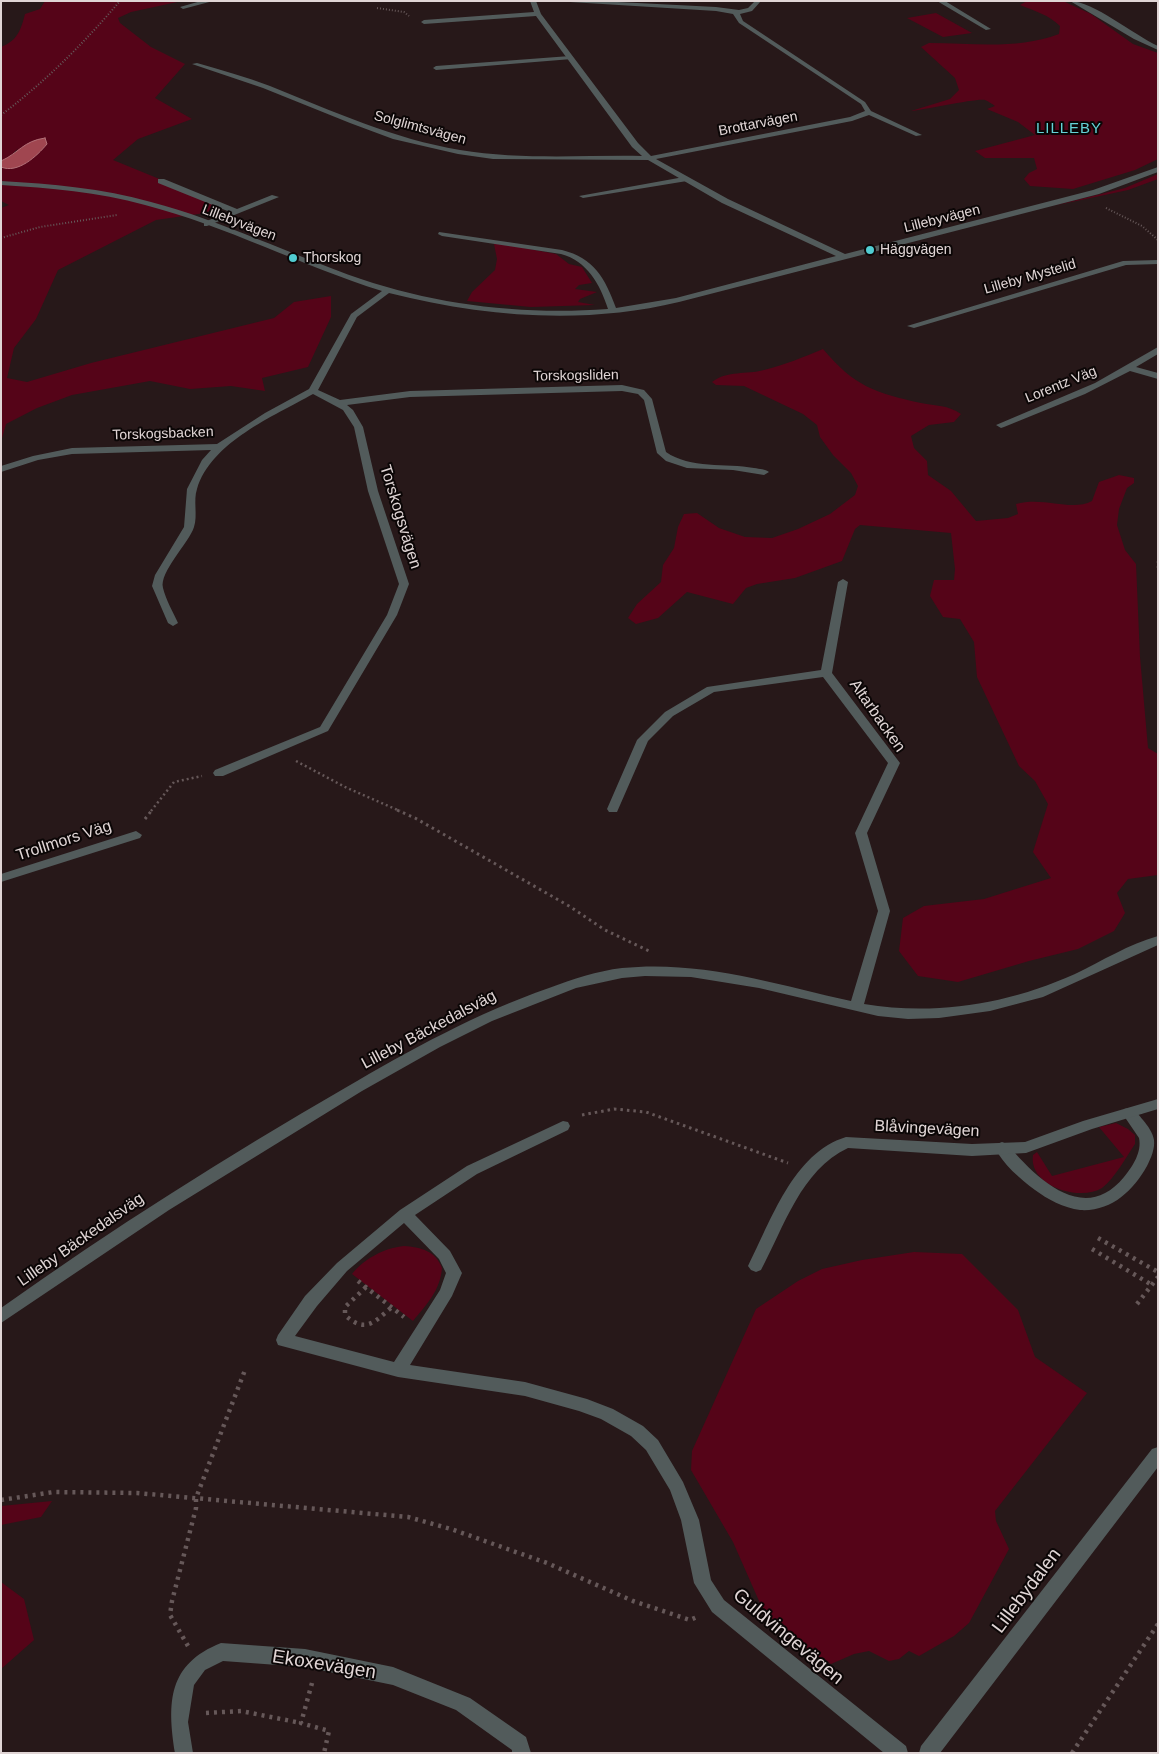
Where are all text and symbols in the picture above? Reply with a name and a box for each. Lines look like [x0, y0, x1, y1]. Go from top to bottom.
street label: Solglimtsvägen [372, 108, 468, 148]
street label: Brottarvägen [717, 108, 799, 140]
district label: LILLEBY [1035, 120, 1103, 138]
street label: Lillebyvägen [200, 201, 278, 245]
street label: Lillebyvägen [902, 201, 982, 237]
place label: Häggvägen [880, 242, 952, 258]
marker: Häggvägen [864, 244, 876, 256]
place label: Thorskog [303, 250, 361, 266]
marker: Thorskog [287, 252, 299, 264]
street label: Lilleby Mystelid [982, 256, 1078, 298]
street label: Lorentz Väg [1023, 363, 1099, 407]
street label: Torskogsliden [533, 367, 619, 385]
street label: Torskogsbacken [112, 424, 214, 444]
street label: Torskogsvägen [375, 463, 425, 571]
street label: Altarbacken [845, 676, 909, 756]
street label: Trollmors Väg [14, 817, 114, 865]
street label: Lilleby Bäckedalsväg [359, 986, 499, 1074]
street label: Blåvingevägen [874, 1117, 980, 1141]
street label: Lilleby Bäckedalsväg [14, 1189, 148, 1291]
street label: Lillebydalen [988, 1544, 1066, 1638]
street label: Guldvingevägen [728, 1584, 848, 1690]
street label: Ekoxevägen [271, 1646, 377, 1684]

